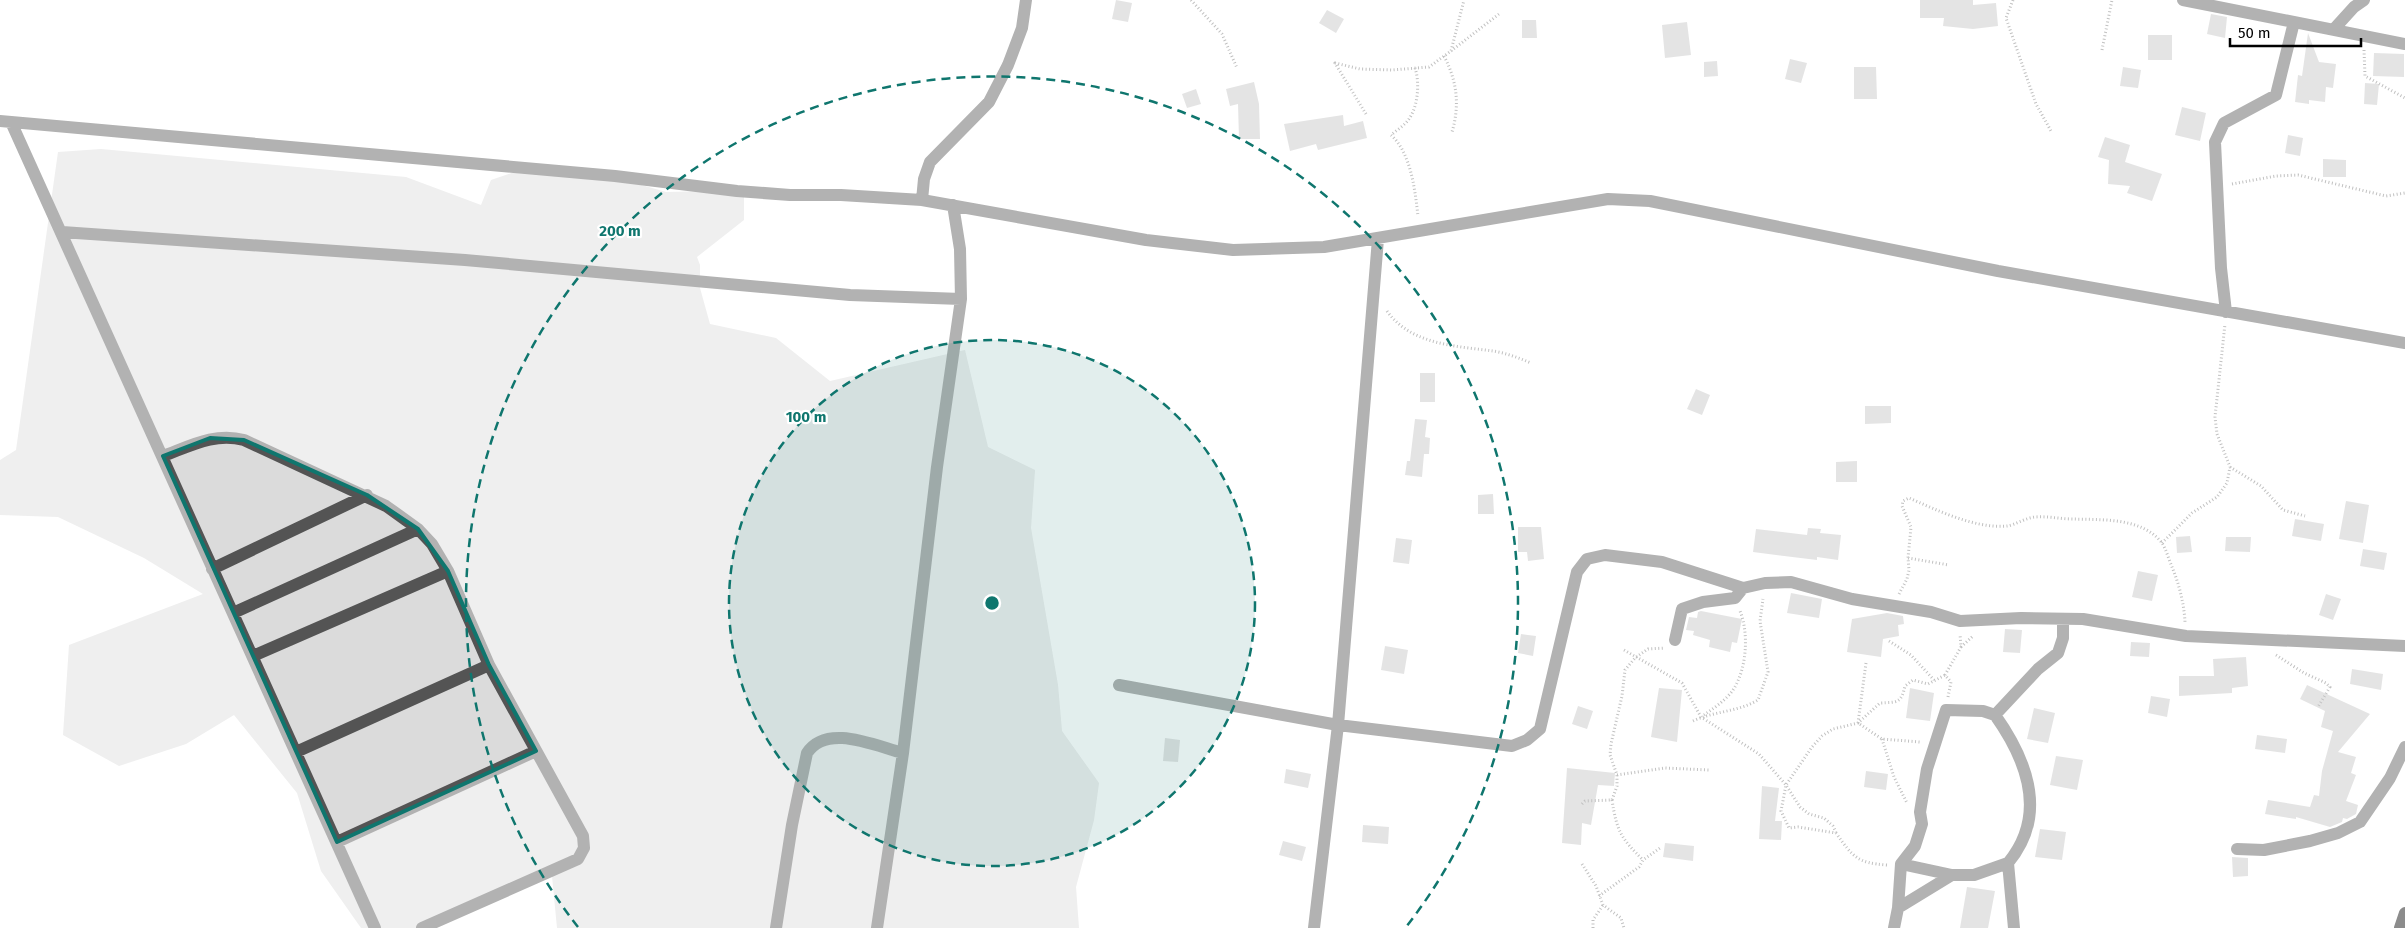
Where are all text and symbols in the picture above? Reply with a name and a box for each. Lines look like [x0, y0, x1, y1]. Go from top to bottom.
scale bar [2230, 15, 2361, 47]
text: 50 m [2238, 24, 2271, 42]
text: 200 m [599, 222, 641, 240]
text: 100 m [786, 408, 826, 426]
centre of rings [983, 594, 1001, 612]

